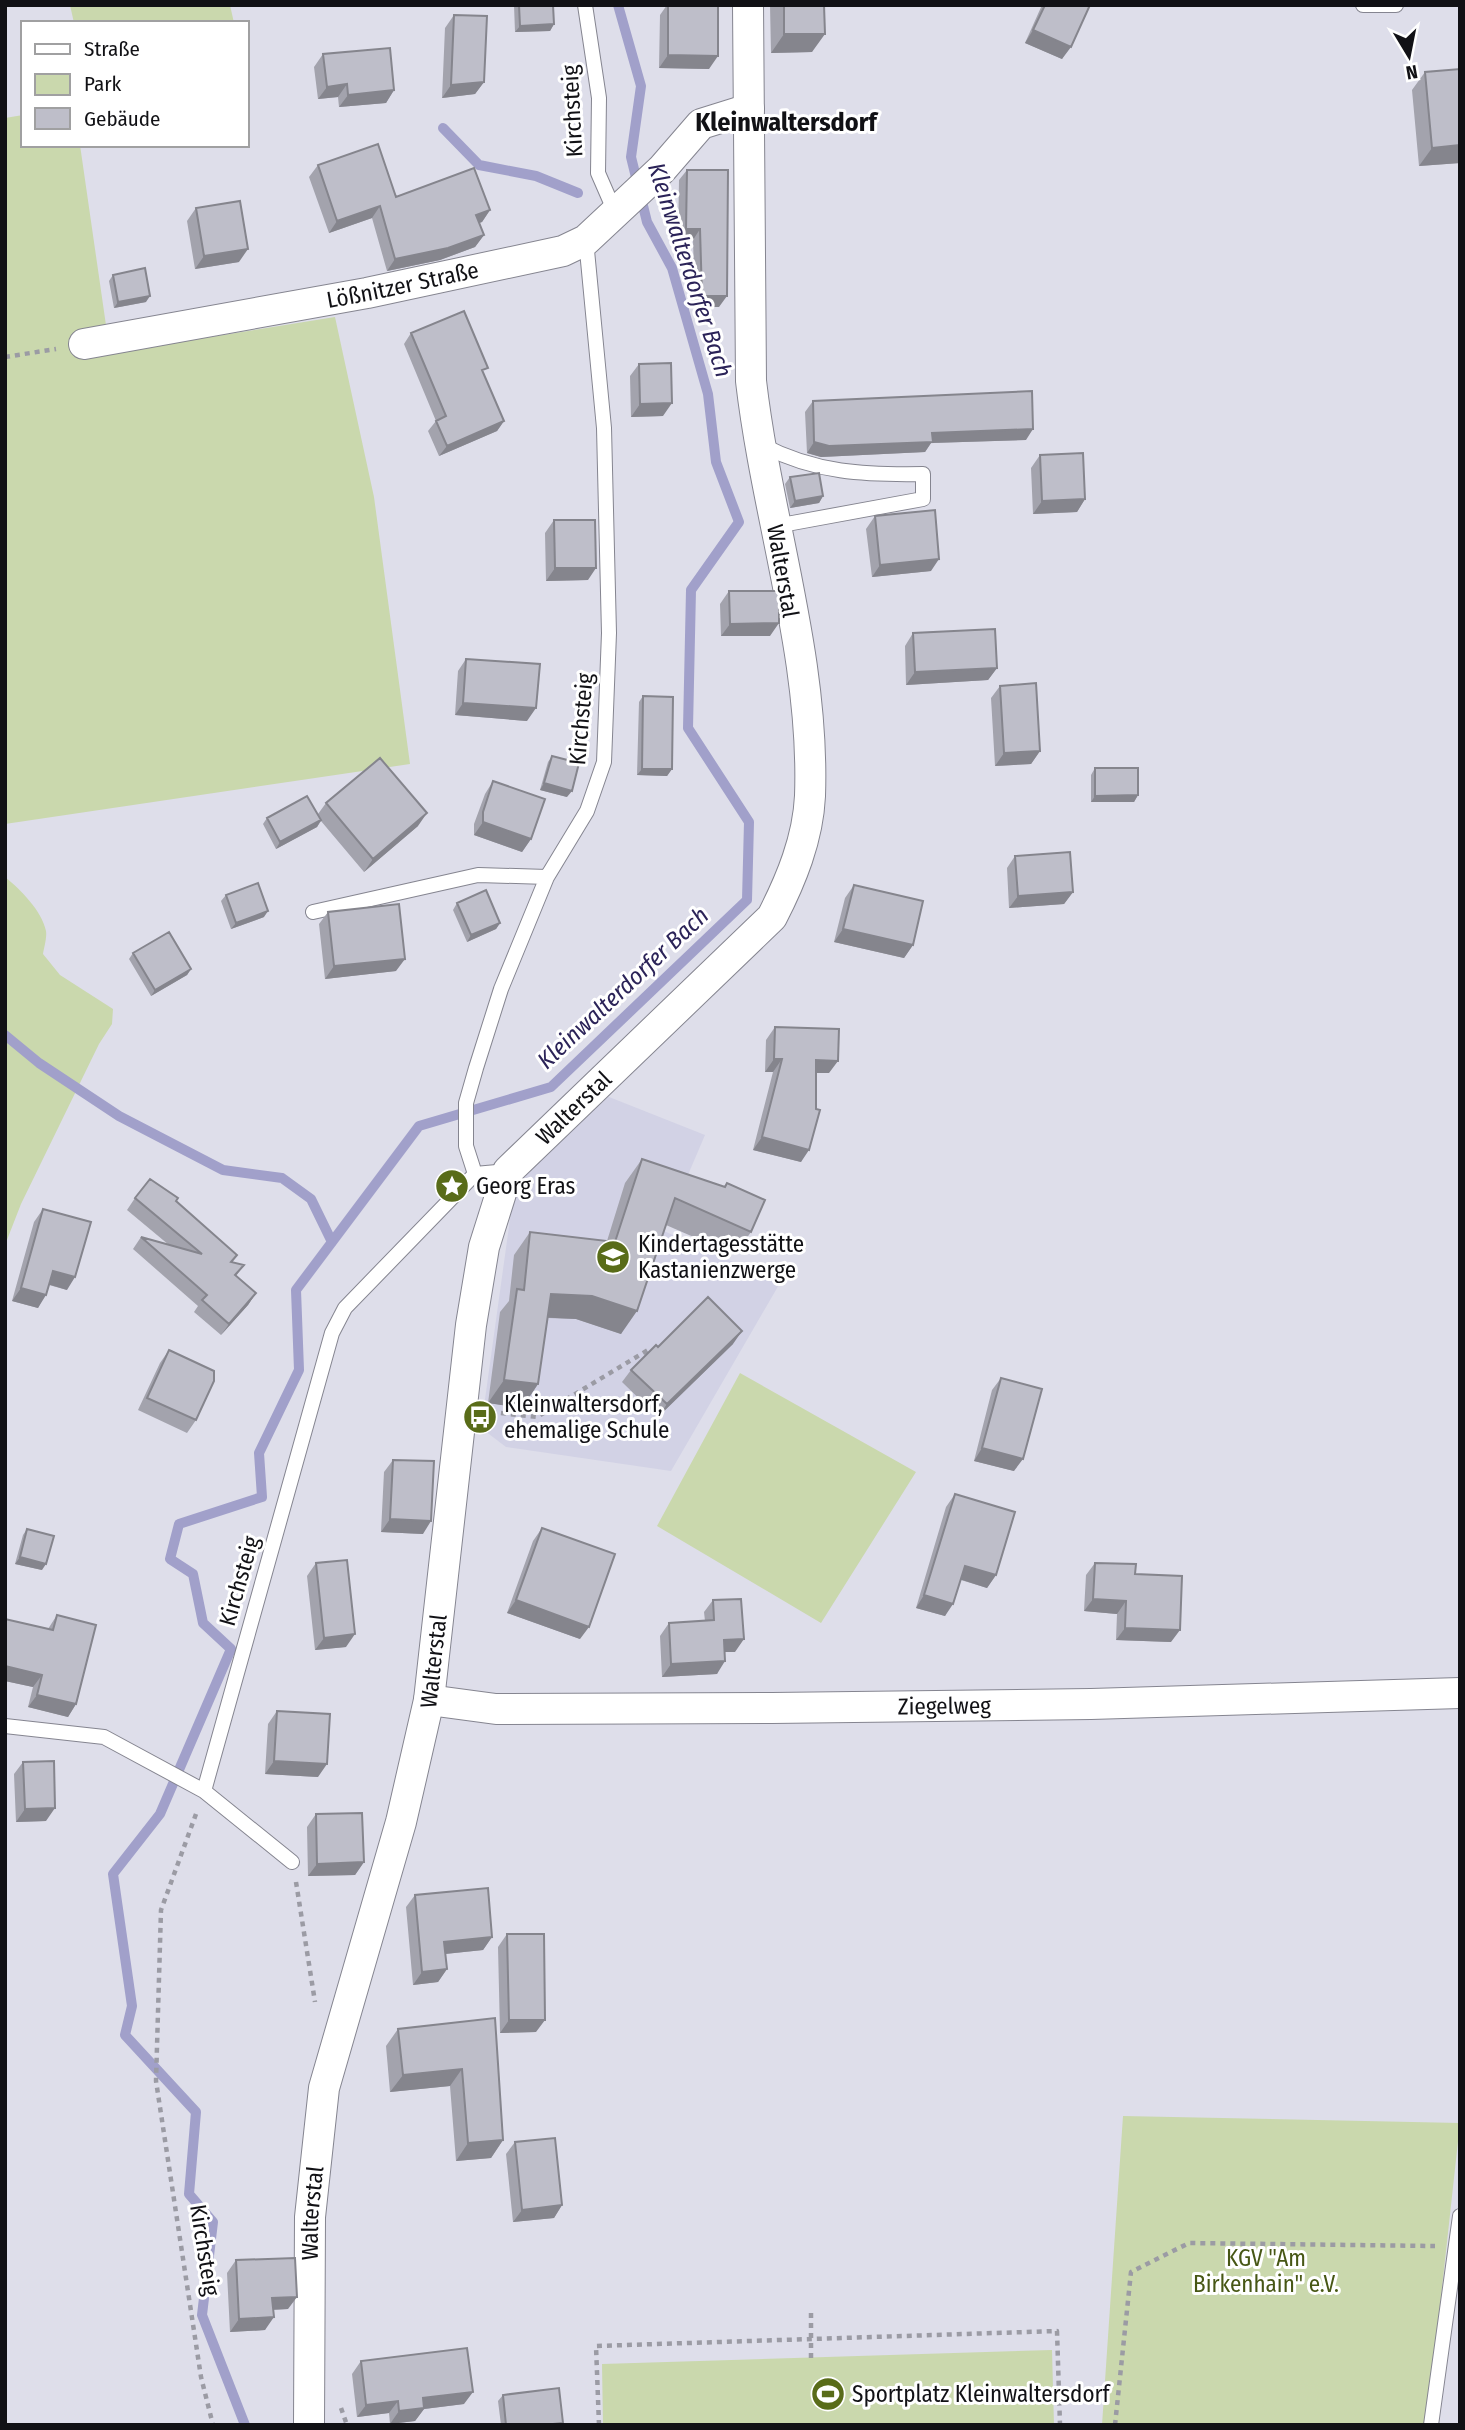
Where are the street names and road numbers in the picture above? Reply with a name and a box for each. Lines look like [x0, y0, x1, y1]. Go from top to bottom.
street label: Kirchsteig [556, 64, 588, 158]
street label: Lößnitzer Straße [324, 255, 481, 314]
street label: Walterstal [761, 522, 805, 620]
street label: Kirchsteig [563, 672, 599, 766]
street label: Walterstal [530, 1065, 617, 1151]
street label: Kirchsteig [213, 1533, 265, 1629]
street label: Walterstal [414, 1613, 453, 1710]
street label: Ziegelweg [898, 1691, 991, 1720]
street label: Walterstal [296, 2165, 329, 2260]
street label: Kirchsteig [184, 2202, 226, 2298]

